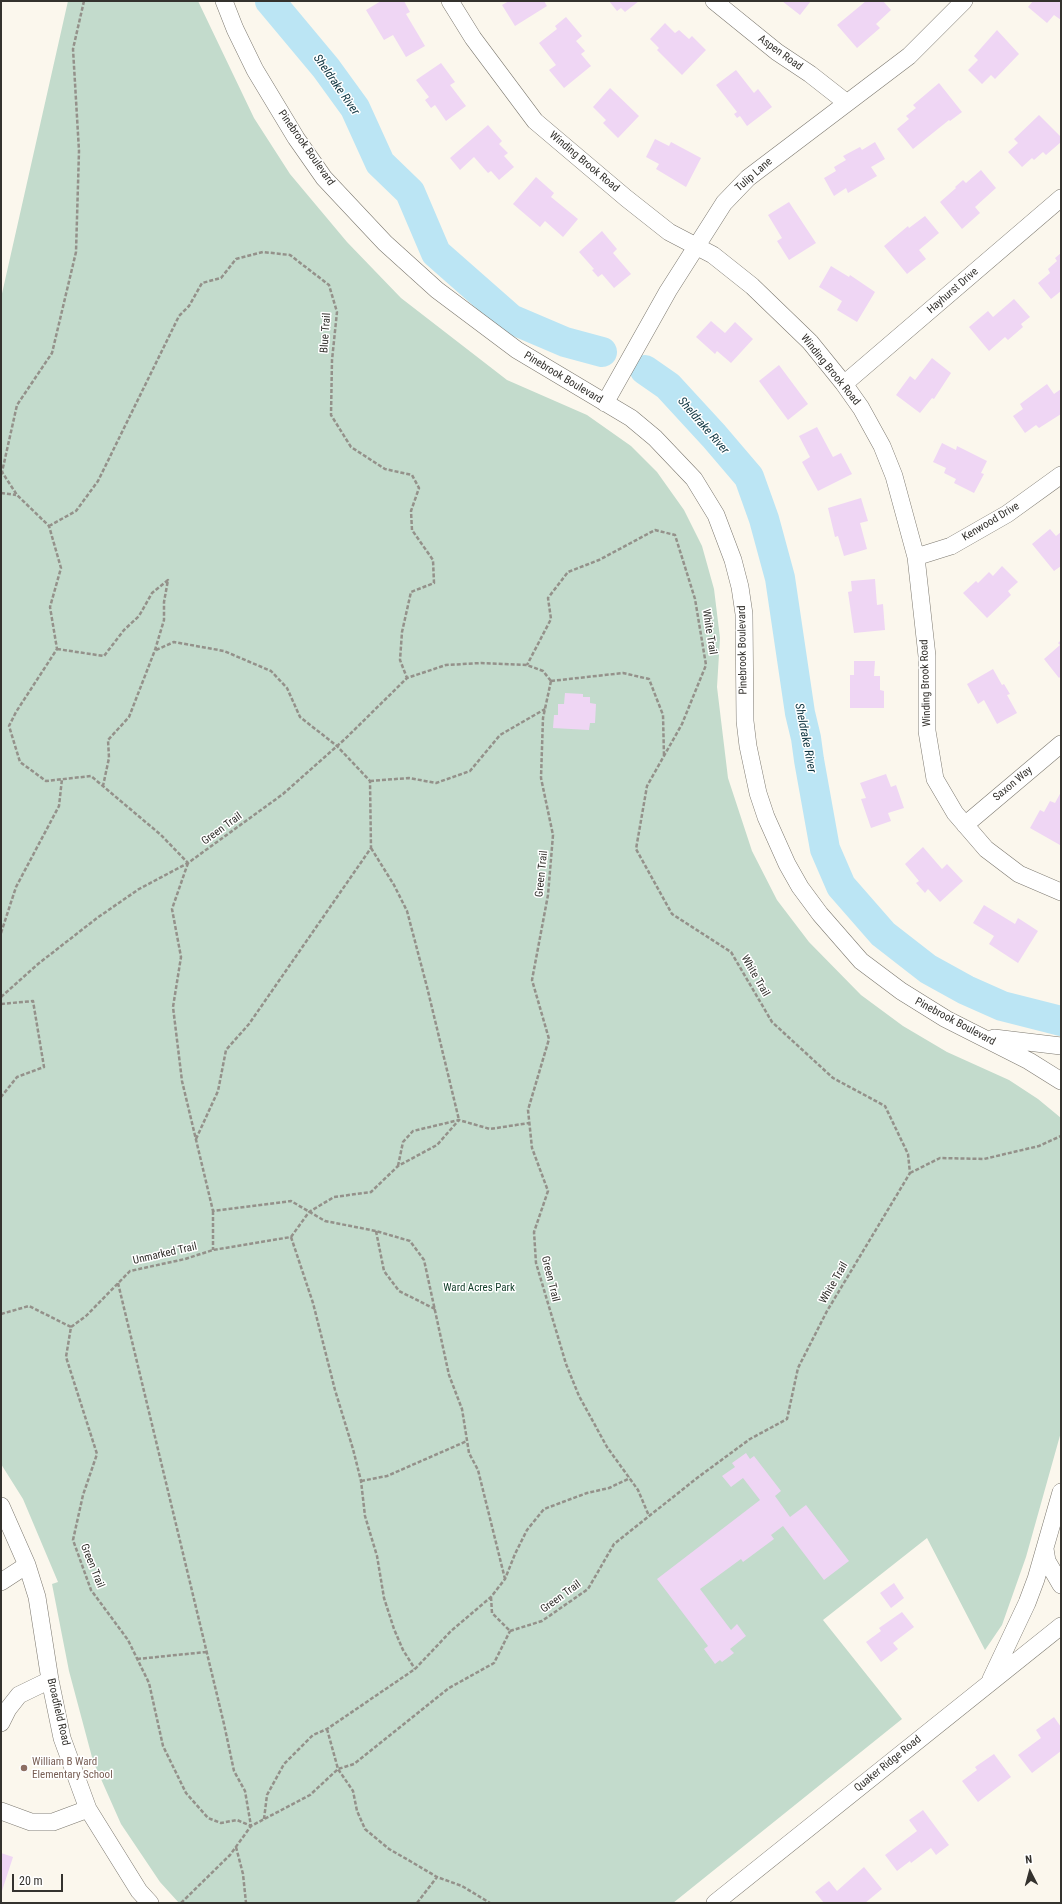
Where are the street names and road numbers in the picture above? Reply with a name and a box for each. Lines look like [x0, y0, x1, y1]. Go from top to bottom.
street label: Aspen Road [755, 32, 805, 74]
street label: Pinebrook Boulevard [275, 108, 337, 188]
street label: Winding Brook Road [546, 129, 622, 195]
street label: Tulip Lane [733, 155, 775, 195]
street label: Hayhurst Drive [925, 265, 981, 317]
street label: Blue Trail [318, 312, 334, 354]
street label: Winding Brook Road [797, 332, 863, 408]
street label: Pinebrook Boulevard [521, 349, 605, 407]
street label: Kenwood Drive [960, 500, 1022, 544]
street label: Pinebrook Boulevard [736, 605, 750, 695]
street label: White Trail [699, 608, 719, 656]
street label: Winding Brook Road [918, 639, 934, 727]
street label: Saxon Way [991, 764, 1035, 804]
street label: Green Trail [199, 810, 245, 848]
street label: Green Trail [533, 850, 551, 898]
street label: White Trail [738, 953, 772, 999]
street label: Pinebrook Boulevard [912, 995, 998, 1049]
street label: Unmarked Trail [132, 1240, 198, 1268]
street label: Green Trail [538, 1255, 562, 1303]
street label: White Trail [817, 1260, 851, 1306]
street label: Green Trail [77, 1542, 107, 1590]
street label: Green Trail [538, 1578, 584, 1616]
street label: Broadfield Road [44, 1677, 72, 1747]
street label: Quaker Ridge Road [852, 1733, 924, 1795]

